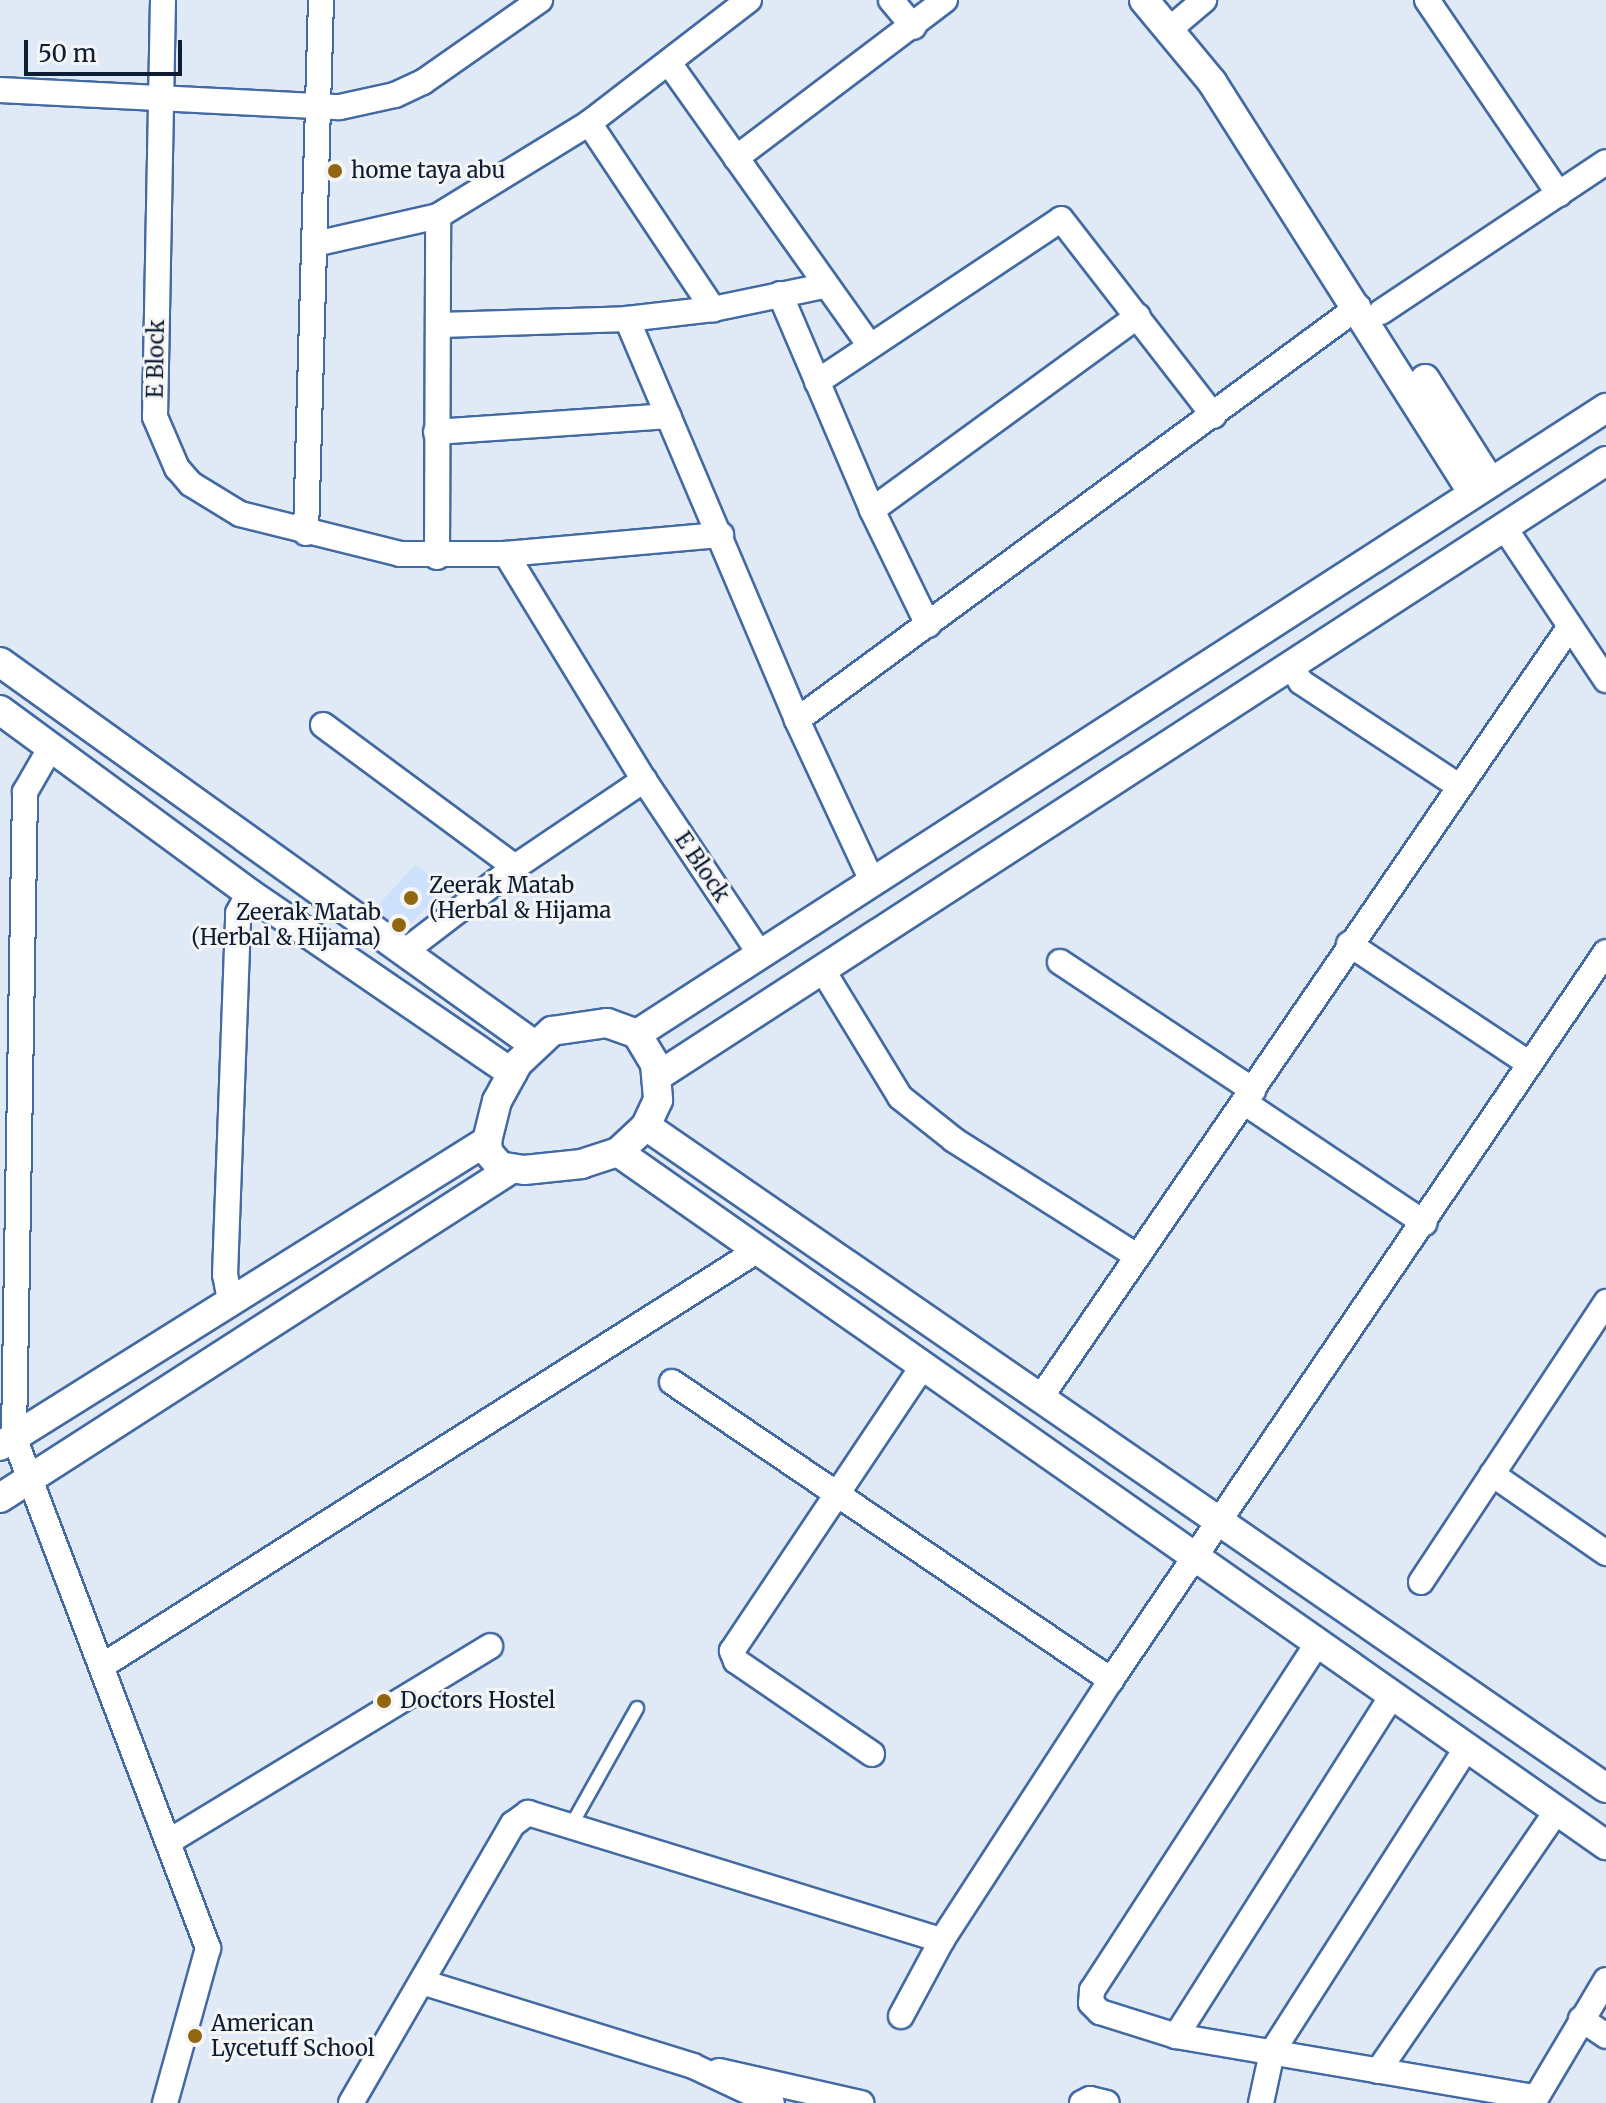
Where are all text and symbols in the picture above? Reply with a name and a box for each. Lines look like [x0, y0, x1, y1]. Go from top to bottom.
scale bar [28, 24, 186, 74]
text: 50 m [38, 38, 97, 69]
place label: home taya abu [351, 158, 505, 184]
marker: home taya abu [326, 162, 344, 180]
street label: E Block [142, 319, 170, 399]
street label: E Block [669, 827, 735, 907]
place label: Zeerak Matab (Herbal & Hijama [429, 872, 611, 924]
marker: Zeerak Matab (Herbal & Hijama [400, 887, 422, 909]
place label: Zeerak Matab (Herbal & Hijama) [191, 899, 381, 950]
marker: Zeerak Matab (Herbal & Hijama) [388, 914, 410, 936]
place label: Doctors Hostel [400, 1688, 555, 1714]
marker: Doctors Hostel [375, 1692, 393, 1710]
place label: American Lycetuff School [211, 2010, 374, 2062]
marker: American Lycetuff School [186, 2027, 204, 2045]

